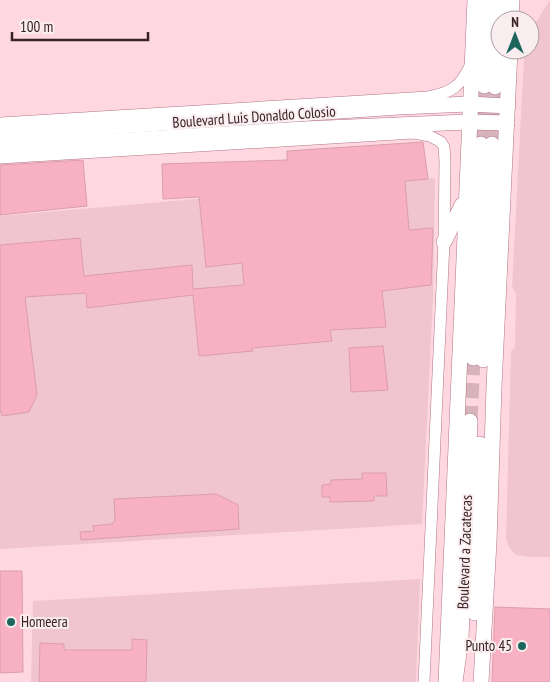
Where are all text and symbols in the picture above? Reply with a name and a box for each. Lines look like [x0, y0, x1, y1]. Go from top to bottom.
scale bar [12, 10, 149, 42]
north arrow [490, 10, 540, 60]
text: N [511, 13, 519, 31]
text: 100 m [20, 17, 53, 36]
street label: Boulevard Luis Donaldo Colosio [172, 101, 336, 132]
street label: Boulevard a Zacatecas [453, 495, 476, 609]
place label: Homeera [21, 612, 68, 631]
marker: Homeera [5, 616, 17, 628]
place label: Punto 45 [465, 636, 512, 655]
marker: Punto 45 [516, 640, 528, 652]

